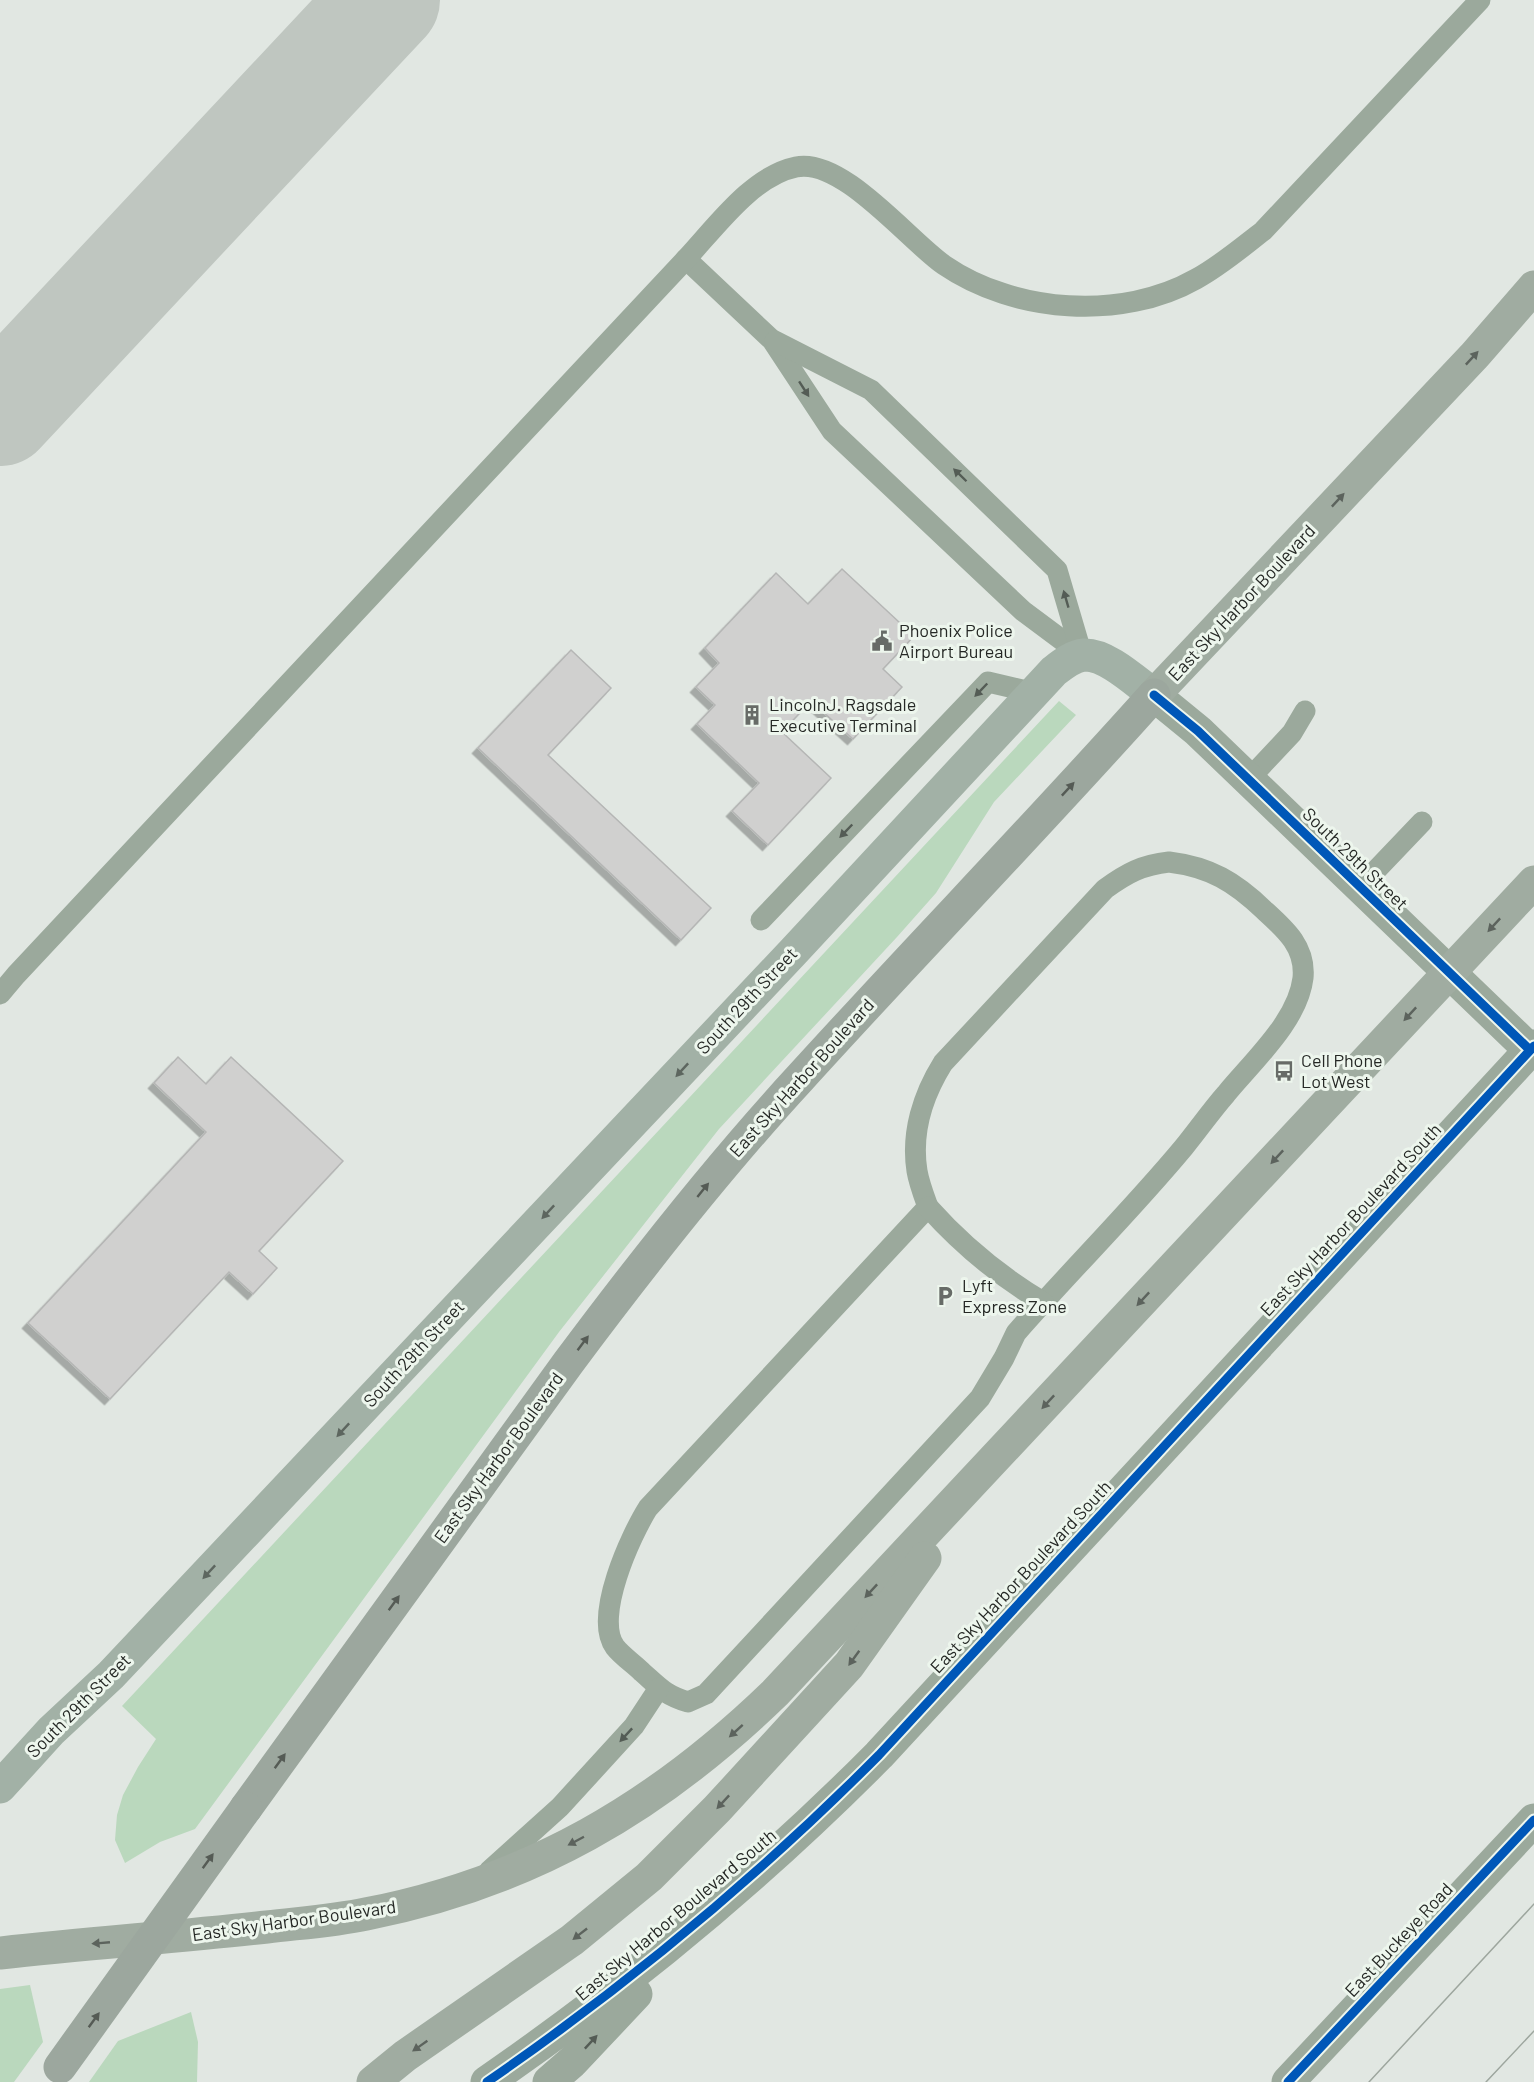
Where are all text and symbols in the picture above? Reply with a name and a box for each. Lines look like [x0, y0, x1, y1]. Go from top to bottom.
one-way arrow [1465, 350, 1479, 365]
one-way arrow [799, 381, 810, 397]
one-way arrow [953, 469, 968, 482]
one-way arrow [1331, 493, 1344, 508]
street label: East Sky Harbor Boulevard [1163, 520, 1319, 685]
one-way arrow [1061, 590, 1070, 608]
place label: Phoenix Police Airport Bureau [899, 619, 1013, 662]
public building icon: Phoenix Police Airport Bureau [870, 629, 894, 653]
one-way arrow [974, 682, 988, 696]
place label: LincolnJ. Ragsdale Executive Terminal [769, 693, 917, 736]
building icon: LincolnJ. Ragsdale Executive Terminal [740, 703, 764, 727]
one-way arrow [1061, 782, 1075, 797]
street label: South 29th Street [1298, 802, 1413, 914]
one-way arrow [839, 823, 853, 838]
one-way arrow [1488, 917, 1501, 932]
street label: South 29th Street [691, 942, 801, 1058]
street label: East Sky Harbor Boulevard [724, 994, 878, 1161]
one-way arrow [1403, 1007, 1417, 1022]
place label: Cell Phone Lot West [1301, 1049, 1383, 1092]
bus stop icon: Cell Phone Lot West [1272, 1059, 1296, 1083]
one-way arrow [675, 1062, 689, 1077]
street label: East Sky Harbor Boulevard South [1255, 1118, 1445, 1320]
one-way arrow [1270, 1150, 1284, 1164]
one-way arrow [697, 1182, 710, 1198]
one-way arrow [542, 1204, 556, 1218]
place label: Lyft Express Zone [962, 1274, 1067, 1317]
parking icon: Lyft Express Zone [933, 1284, 957, 1308]
one-way arrow [1137, 1292, 1151, 1306]
street label: South 29th Street [358, 1295, 468, 1411]
one-way arrow [577, 1335, 589, 1351]
street label: East Sky Harbor Boulevard [429, 1368, 568, 1547]
one-way arrow [1041, 1395, 1055, 1410]
one-way arrow [336, 1423, 350, 1437]
street label: East Sky Harbor Boulevard South [925, 1475, 1115, 1677]
one-way arrow [202, 1564, 216, 1579]
one-way arrow [864, 1583, 878, 1598]
one-way arrow [388, 1595, 400, 1611]
street label: South 29th Street [22, 1649, 135, 1762]
one-way arrow [848, 1649, 860, 1665]
one-way arrow [728, 1724, 743, 1738]
one-way arrow [619, 1728, 633, 1742]
one-way arrow [274, 1753, 286, 1769]
one-way arrow [716, 1795, 730, 1810]
street label: East Sky Harbor Boulevard South [570, 1824, 780, 2005]
one-way arrow [567, 1836, 584, 1846]
one-way arrow [202, 1854, 214, 1870]
street label: East Buckeye Road [1340, 1878, 1457, 2001]
street label: East Sky Harbor Boulevard [191, 1895, 397, 1945]
one-way arrow [572, 1927, 587, 1939]
one-way arrow [92, 1938, 111, 1948]
one-way arrow [88, 2012, 100, 2028]
one-way arrow [584, 2034, 598, 2049]
one-way arrow [412, 2040, 428, 2052]

